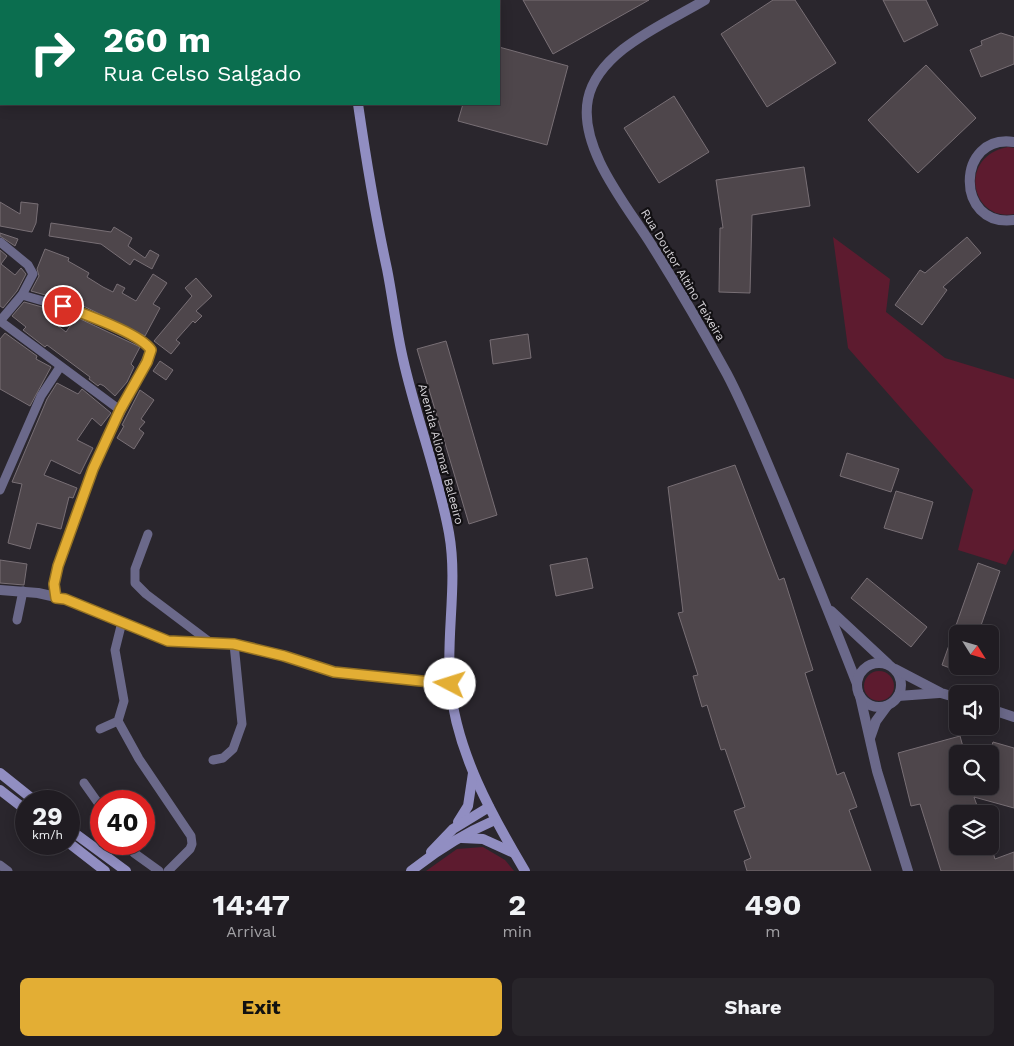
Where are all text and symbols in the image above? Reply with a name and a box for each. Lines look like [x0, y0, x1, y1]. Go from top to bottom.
text: 260 m [103, 19, 211, 61]
icon: right [20, 20, 85, 85]
text: Rua Celso Salgado [103, 61, 301, 86]
street label: Rua Doutor Altino Teixeira [638, 207, 728, 344]
pin [42, 285, 84, 327]
icon: arrive [49, 292, 77, 320]
street label: Avenida Aliomar Baleeiro [415, 382, 467, 526]
north arrow [949, 625, 999, 675]
map controls [949, 625, 999, 855]
position arrow [423, 657, 475, 709]
button: sound [949, 685, 999, 735]
button: search [949, 745, 999, 795]
speed limit sign: 40 [90, 790, 155, 855]
text: 29 [32, 802, 63, 831]
button: layers [949, 805, 999, 855]
text: km/h [32, 828, 63, 842]
text: 14:47 [212, 887, 290, 922]
text: 2 [508, 887, 526, 922]
text: 490 [744, 887, 802, 922]
text: Arrival [226, 922, 276, 941]
text: min [502, 922, 532, 941]
text: m [765, 922, 781, 941]
button: Exit [20, 978, 502, 1036]
button: Share [512, 978, 994, 1036]

